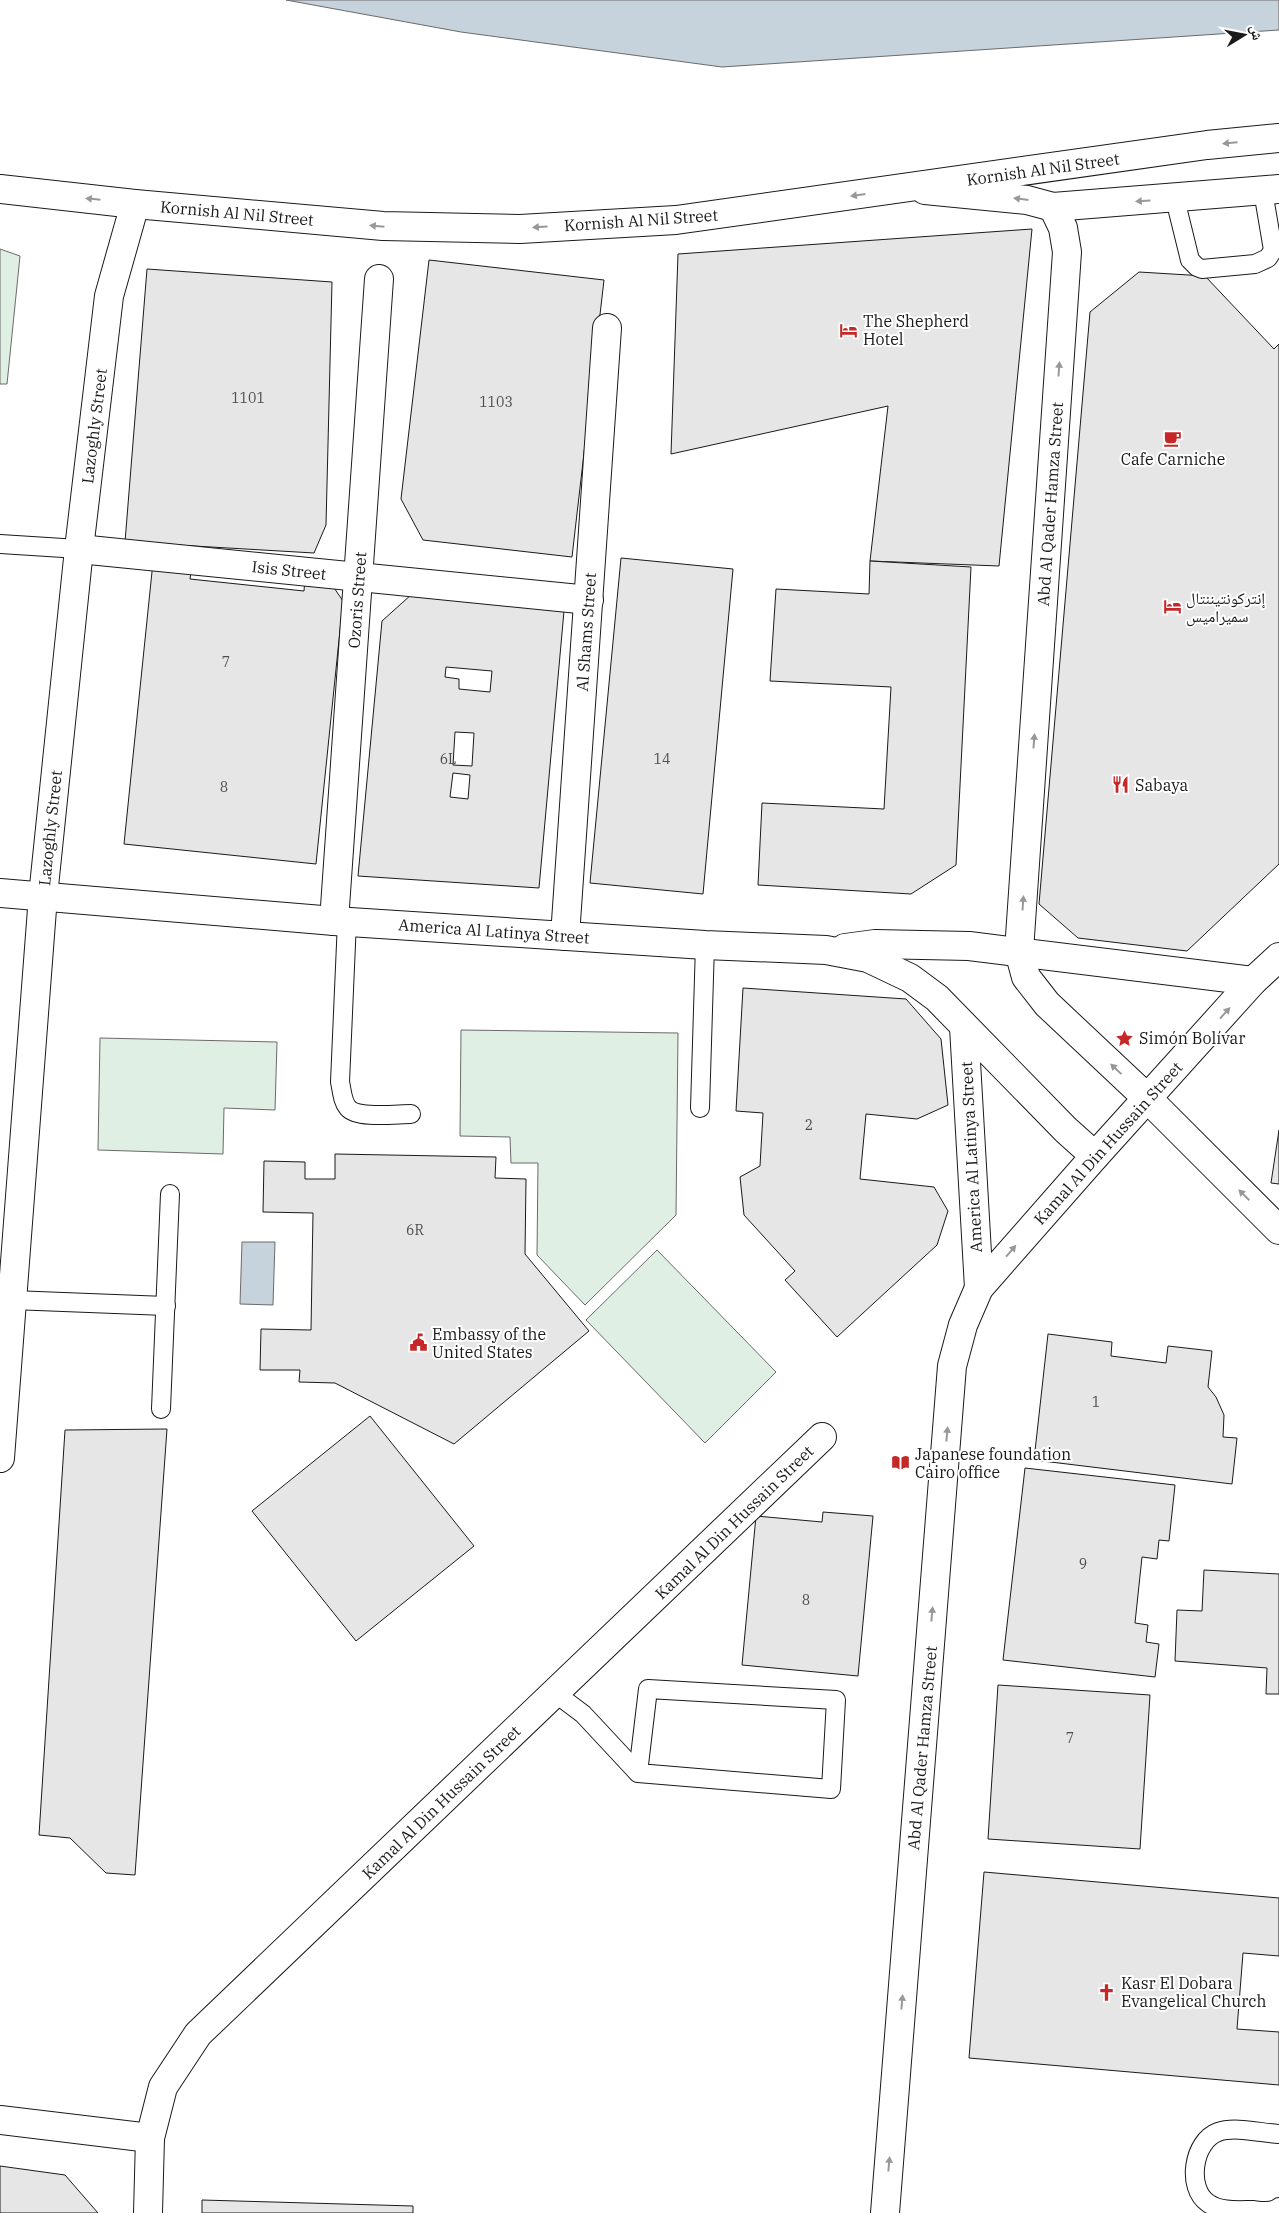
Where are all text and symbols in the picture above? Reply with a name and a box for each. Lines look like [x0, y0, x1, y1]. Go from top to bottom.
north arrow [1219, 10, 1269, 60]
text: ش [1247, 24, 1267, 42]
one-way arrow [1222, 139, 1238, 147]
street label: Kornish Al Nil Street [965, 148, 1121, 190]
one-way arrow [849, 191, 865, 199]
one-way arrow [85, 195, 101, 203]
one-way arrow [1012, 195, 1028, 203]
street label: Kornish Al Nil Street [159, 196, 315, 230]
one-way arrow [1135, 197, 1151, 205]
street label: Kornish Al Nil Street [563, 205, 719, 235]
one-way arrow [369, 221, 385, 229]
one-way arrow [531, 224, 547, 232]
place label: The Shepherd Hotel [863, 311, 969, 349]
hotel icon: The Shepherd Hotel [839, 320, 859, 340]
one-way arrow [1055, 361, 1063, 377]
street label: Lazoghly Street [77, 367, 111, 485]
house number: 1101 [231, 389, 265, 407]
house number: 1103 [479, 393, 513, 411]
street label: Abd Al Qader Hamza Street [1033, 401, 1067, 607]
cafe icon: Cafe Carniche [1163, 428, 1183, 448]
place label: Cafe Carniche [1121, 449, 1225, 469]
street label: Ozoris Street [344, 551, 370, 649]
street label: Isis Street [251, 556, 328, 584]
street label: Al Shams Street [572, 572, 600, 692]
place label: إنتركونتيننتال سميراميس [1186, 588, 1265, 627]
hotel icon: إنتركونتيننتال سميراميس [1162, 597, 1182, 617]
house number: 7 [222, 653, 230, 671]
one-way arrow [1030, 732, 1038, 748]
house number: 6L [440, 750, 456, 768]
house number: 14 [654, 750, 670, 768]
street label: Lazoghly Street [34, 769, 66, 887]
restaurant icon: Sabaya [1111, 775, 1131, 795]
place label: Sabaya [1135, 775, 1189, 795]
house number: 8 [220, 778, 228, 796]
one-way arrow [1019, 894, 1027, 910]
street label: America Al Latinya Street [398, 914, 591, 948]
one-way arrow [1219, 1007, 1231, 1019]
place icon: Simón Bolívar [1115, 1028, 1135, 1048]
place label: Simón Bolívar [1139, 1028, 1245, 1048]
street label: Kamal Al Din Hussain Street [1029, 1057, 1187, 1229]
street label: America Al Latinya Street [956, 1061, 986, 1253]
one-way arrow [1111, 1063, 1123, 1075]
house number: 2 [805, 1116, 813, 1134]
one-way arrow [1239, 1190, 1251, 1202]
house number: 6R [406, 1221, 424, 1239]
one-way arrow [1006, 1245, 1017, 1258]
place label: Embassy of the United States [432, 1324, 546, 1362]
public building icon: Embassy of the United States [408, 1333, 428, 1353]
house number: 1 [1092, 1393, 1100, 1411]
one-way arrow [943, 1426, 951, 1442]
street label: Kamal Al Din Hussain Street [651, 1441, 818, 1603]
place label: Japanese foundation Cairo office [915, 1444, 1071, 1482]
library icon: Japanese foundation Cairo office [891, 1453, 911, 1473]
house number: 9 [1079, 1555, 1087, 1573]
house number: 8 [802, 1591, 810, 1609]
one-way arrow [929, 1605, 937, 1621]
street label: Abd Al Qader Hamza Street [903, 1645, 941, 1851]
street label: Kamal Al Din Hussain Street [358, 1721, 525, 1883]
house number: 7 [1066, 1729, 1074, 1747]
place label: Kasr El Dobara Evangelical Church [1121, 1973, 1267, 2011]
church icon: Kasr El Dobara Evangelical Church [1097, 1982, 1117, 2002]
one-way arrow [898, 1994, 906, 2010]
one-way arrow [885, 2156, 893, 2172]

